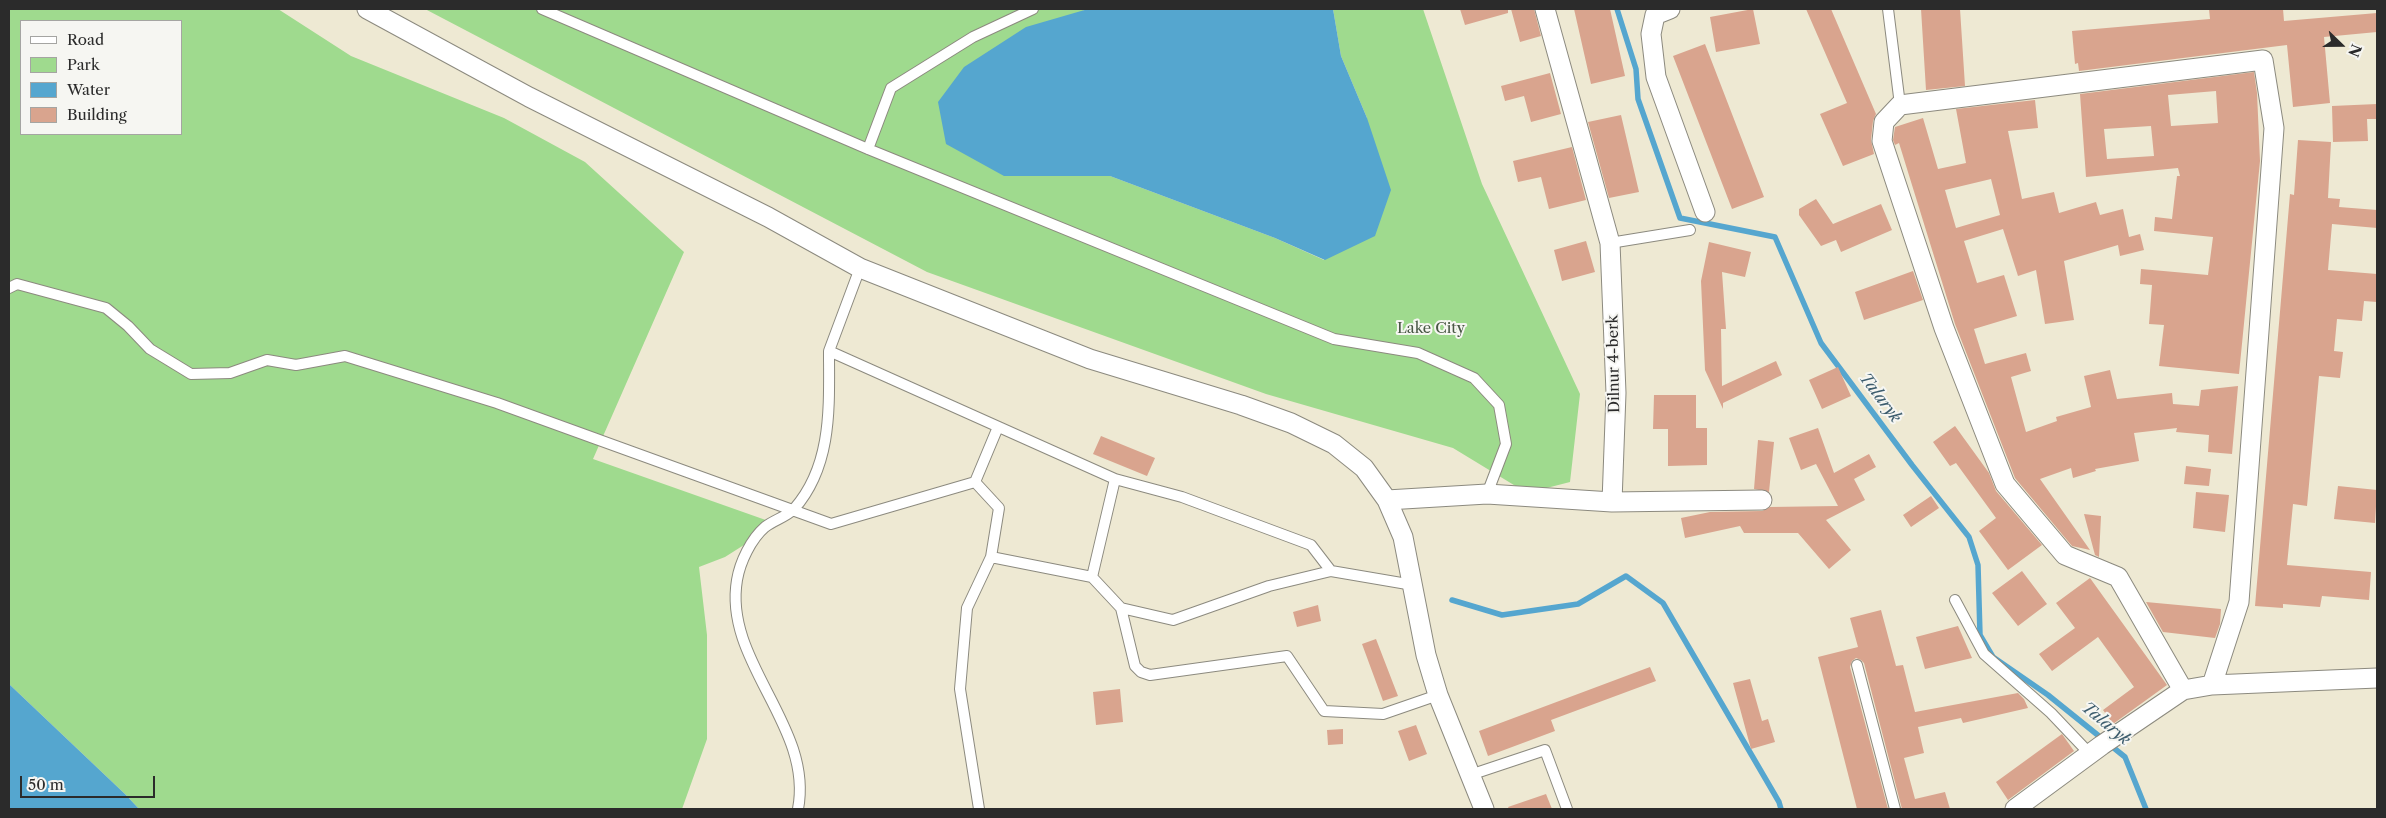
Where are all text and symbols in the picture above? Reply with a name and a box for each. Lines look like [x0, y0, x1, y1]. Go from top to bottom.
legend [20, 20, 182, 135]
north arrow [2316, 20, 2366, 70]
text: Road [67, 30, 104, 49]
text: N [2344, 42, 2366, 60]
text: Park [67, 55, 100, 74]
text: Water [67, 80, 110, 99]
text: Building [67, 105, 127, 124]
street label: Dilnur 4-berk [1604, 315, 1624, 413]
park label: Lake City [1397, 320, 1465, 338]
water label: Talaryk [1855, 369, 1905, 427]
water label: Talaryk [2078, 698, 2134, 750]
scale bar [22, 766, 158, 798]
text: 50 m [28, 775, 64, 794]

